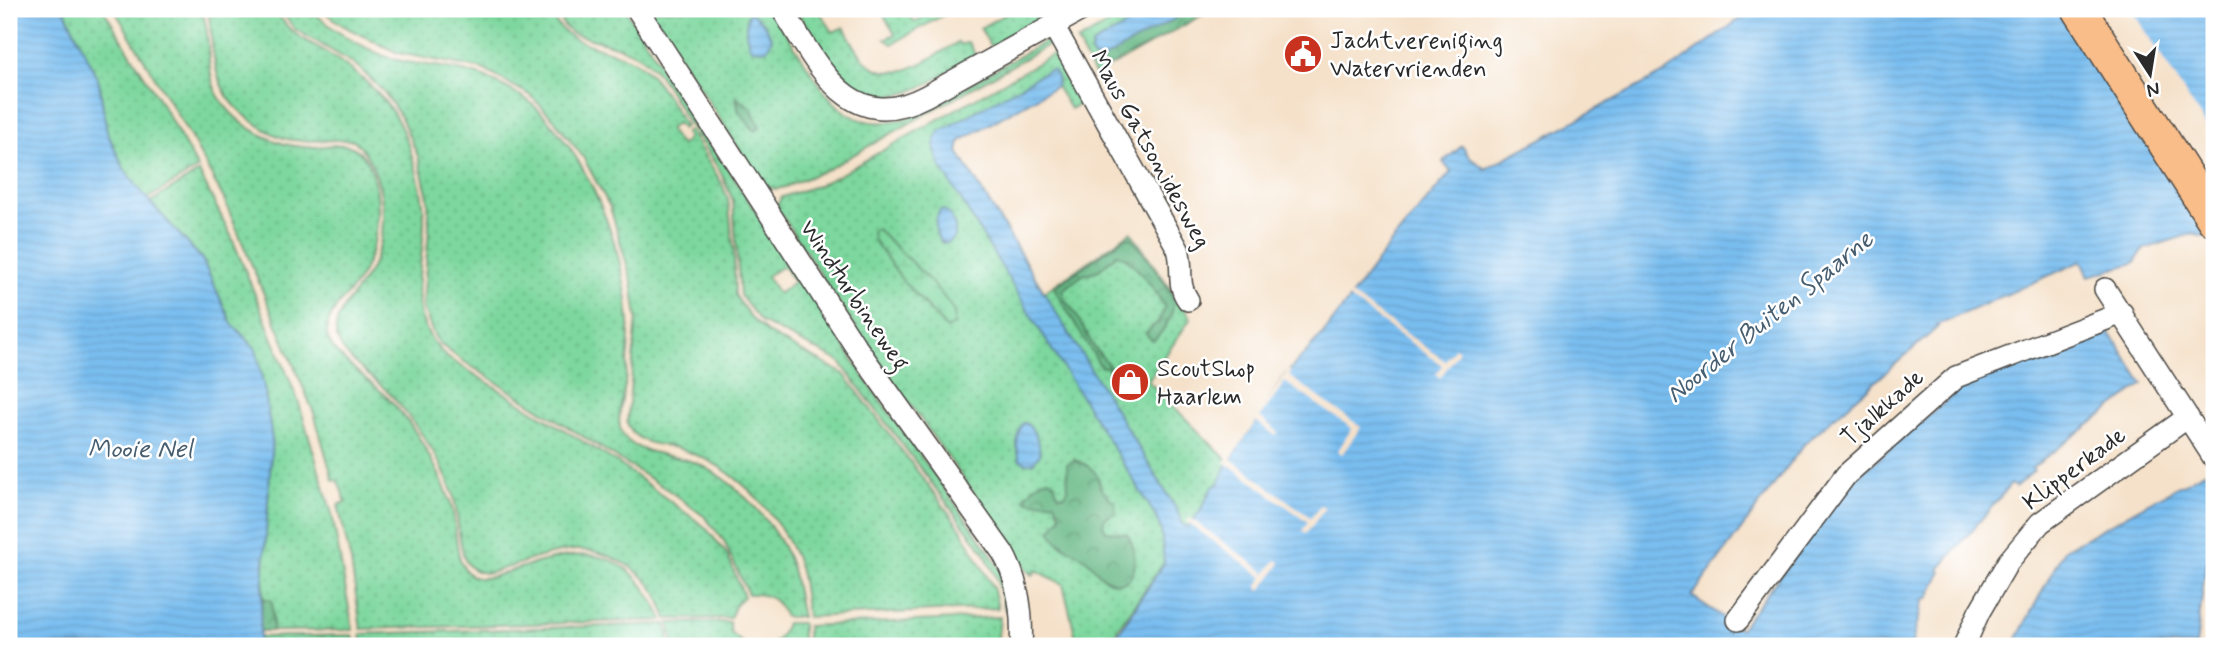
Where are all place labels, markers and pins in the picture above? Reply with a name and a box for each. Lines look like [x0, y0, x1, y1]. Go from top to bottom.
place label: Jachtvereniging Watervrienden [1330, 26, 1503, 85]
public building icon: Jachtvereniging Watervrienden [1282, 33, 1324, 75]
place label: ScoutShop Haarlem [1157, 354, 1255, 413]
shop icon: ScoutShop Haarlem [1109, 361, 1151, 403]

